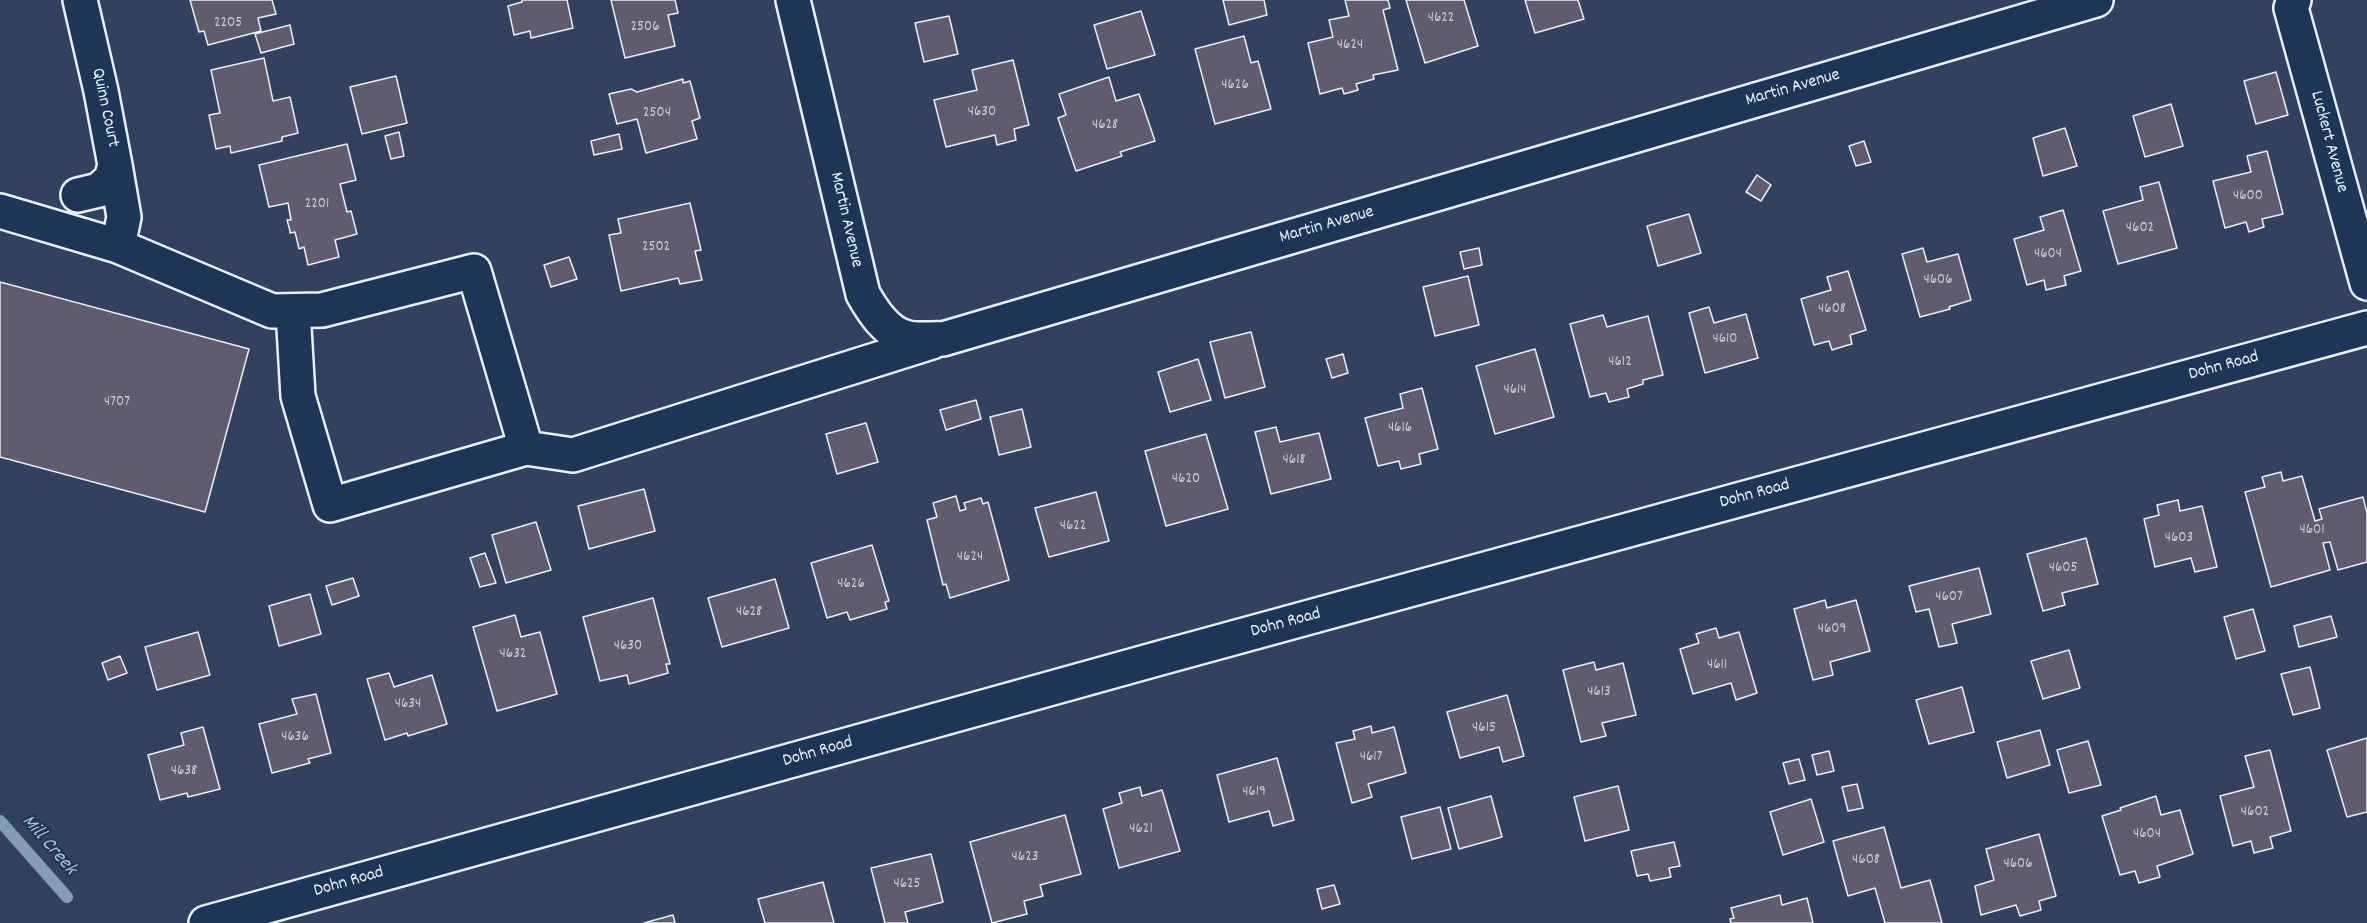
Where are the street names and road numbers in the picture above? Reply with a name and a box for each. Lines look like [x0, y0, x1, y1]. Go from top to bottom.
street label: Martin Avenue [1743, 65, 1843, 113]
street label: Quinn Court [85, 66, 123, 150]
street label: Luckert Avenue [2304, 89, 2352, 195]
street label: Martin Avenue [824, 170, 866, 270]
street label: Martin Avenue [1277, 202, 1377, 250]
street label: Dohn Road [2187, 347, 2261, 387]
street label: Dohn Road [1718, 475, 1792, 515]
street label: Dohn Road [1249, 604, 1323, 644]
street label: Dohn Road [781, 733, 855, 773]
street label: Dohn Road [312, 863, 386, 903]

